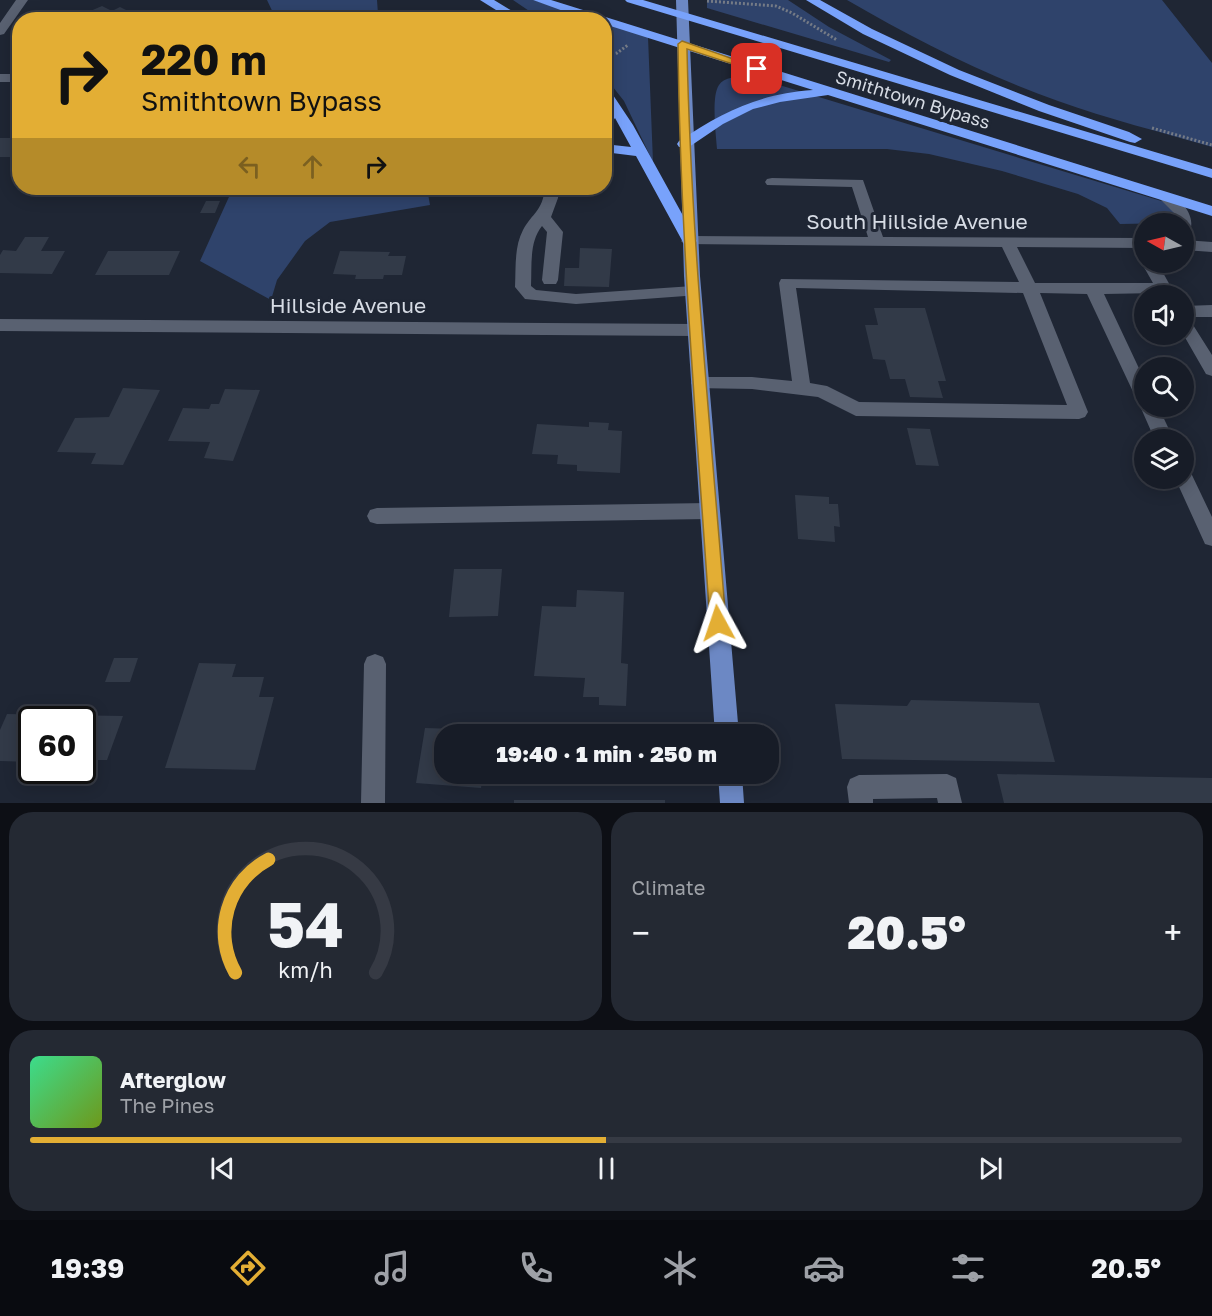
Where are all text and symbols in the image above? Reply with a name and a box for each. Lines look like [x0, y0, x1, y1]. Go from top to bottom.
text: 220 m [141, 34, 267, 84]
icon: right [42, 36, 120, 114]
pin [731, 43, 782, 94]
icon: arrive [740, 52, 773, 85]
street label: Smithtown Bypass [833, 65, 993, 133]
text: Smithtown Bypass [141, 85, 382, 117]
icon: left [233, 150, 266, 183]
icon: ahead [296, 150, 329, 183]
icon: right [359, 150, 392, 183]
street label: South Hillside Avenue [806, 208, 1028, 234]
north arrow [1134, 213, 1194, 273]
map controls [1134, 213, 1194, 489]
button: sound [1134, 285, 1194, 345]
street label: Hillside Avenue [270, 292, 426, 318]
button: search [1134, 357, 1194, 417]
button: layers [1134, 429, 1194, 489]
position arrow [686, 591, 750, 655]
speed limit sign: 60 [18, 706, 96, 784]
text: 19:40 · 1 min · 250 m [496, 740, 717, 767]
text: Climate [632, 875, 705, 899]
text: 54 [267, 886, 344, 961]
text: 20.5° [848, 905, 966, 959]
text: − [632, 913, 650, 952]
text: + [1164, 913, 1182, 952]
text: km/h [278, 958, 333, 984]
text: Afterglow [120, 1066, 226, 1093]
text: The Pines [120, 1093, 214, 1117]
icon: previous [206, 1152, 239, 1185]
icon: pause [590, 1152, 623, 1185]
icon: next [974, 1152, 1007, 1185]
icon: directions [227, 1247, 269, 1289]
icon: music [371, 1247, 413, 1289]
icon: phone [515, 1247, 557, 1289]
icon: climate [659, 1247, 701, 1289]
icon: car [803, 1247, 845, 1289]
icon: filters [947, 1247, 989, 1289]
text: 19:39 [51, 1252, 124, 1284]
text: 20.5° [1091, 1252, 1161, 1284]

